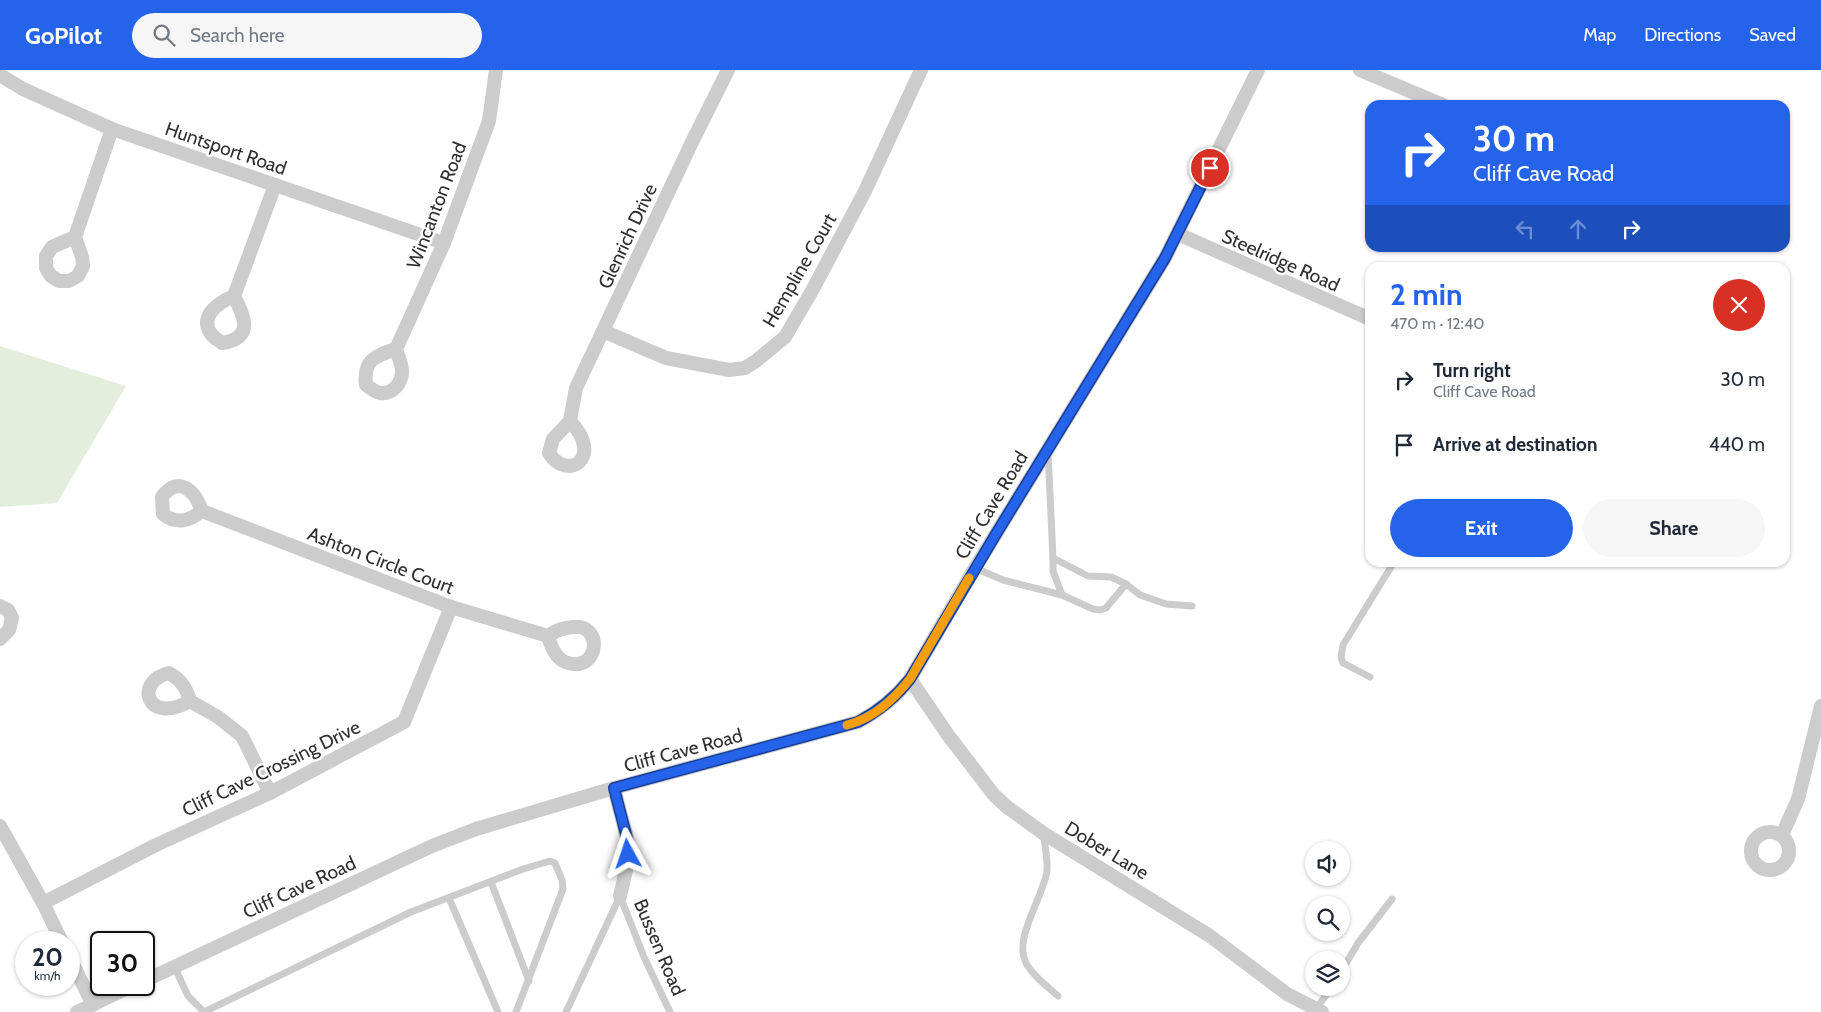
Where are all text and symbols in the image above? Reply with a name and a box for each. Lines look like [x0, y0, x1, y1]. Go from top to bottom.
search box [132, 13, 482, 58]
text: GoPilot [25, 21, 102, 50]
icon: search [150, 21, 178, 49]
text: Search here [190, 24, 284, 47]
text: Map [1583, 24, 1616, 46]
text: Directions [1644, 24, 1721, 46]
text: Saved [1749, 24, 1796, 46]
street label: Huntsport Road [162, 117, 290, 180]
text: 30 m [1473, 117, 1555, 160]
icon: right [1390, 120, 1455, 185]
street label: Wincanton Road [402, 139, 471, 272]
pin [1189, 147, 1231, 189]
icon: arrive [1196, 154, 1224, 182]
text: Cliff Cave Road [1473, 160, 1614, 187]
street label: Glenrich Drive [593, 180, 662, 292]
street label: Hempline Court [758, 209, 842, 331]
icon: left [1511, 215, 1539, 243]
icon: ahead [1564, 215, 1592, 243]
icon: right [1617, 215, 1645, 243]
street label: Steelridge Road [1218, 224, 1343, 297]
text: 2 min [1390, 276, 1462, 313]
button: close [1713, 279, 1765, 331]
text: 470 m · 12:40 [1390, 314, 1484, 333]
text: Turn right [1433, 359, 1511, 382]
icon: right [1390, 366, 1418, 394]
text: 30 m [1721, 368, 1765, 391]
text: Cliff Cave Road [1433, 382, 1536, 401]
icon: arrive [1390, 431, 1418, 459]
text: Arrive at destination [1433, 433, 1597, 456]
text: 440 m [1709, 433, 1765, 456]
street label: Cliff Cave Road [950, 447, 1033, 563]
button: Exit [1390, 499, 1573, 557]
button: Share [1583, 499, 1765, 557]
street label: Ashton Circle Court [304, 522, 458, 599]
street label: Cliff Cave Crossing Drive [178, 715, 364, 822]
street label: Cliff Cave Road [621, 724, 745, 777]
street label: Dober Lane [1061, 816, 1153, 885]
position arrow [601, 827, 653, 879]
map controls [1305, 841, 1350, 996]
button: sound [1305, 841, 1350, 886]
street label: Cliff Cave Road [239, 851, 359, 924]
street label: Bussen Road [629, 895, 690, 999]
button: search [1305, 896, 1350, 941]
speed limit sign: 30 [90, 931, 155, 996]
text: 20 [32, 942, 63, 972]
button: layers [1305, 951, 1350, 996]
text: km/h [34, 968, 61, 983]

